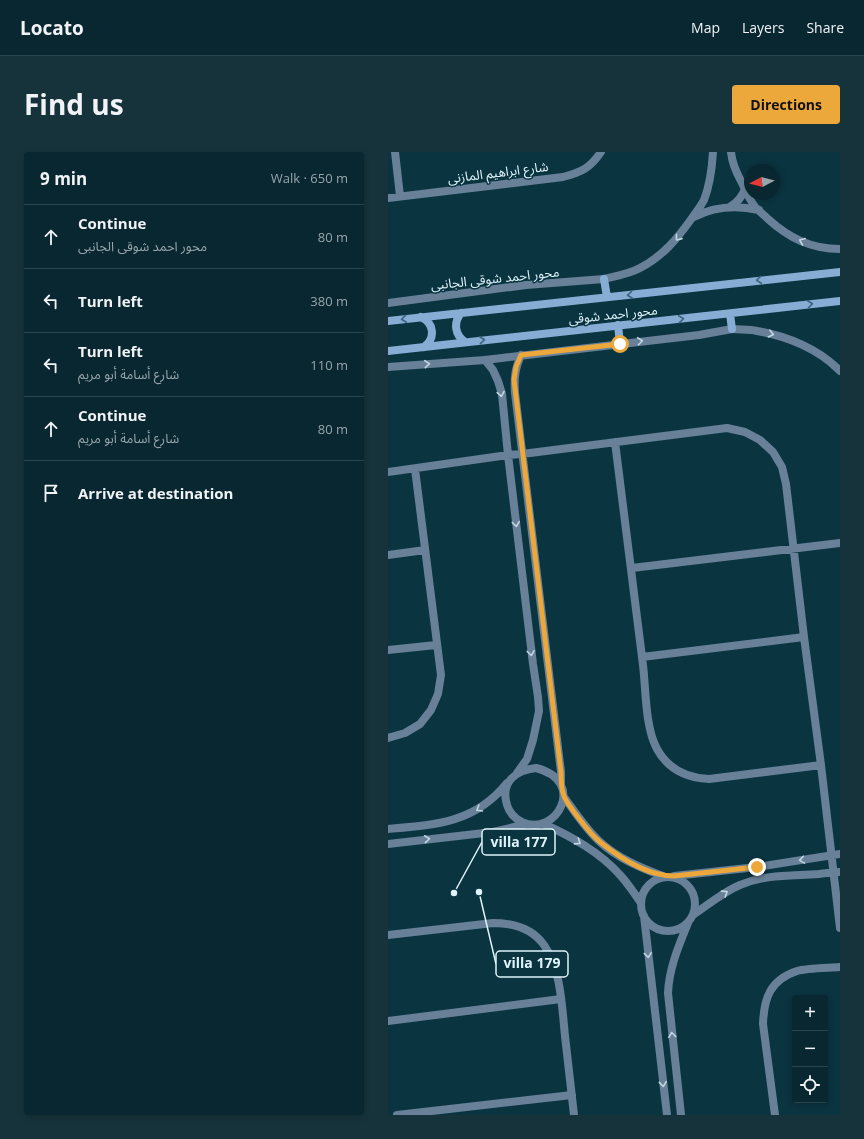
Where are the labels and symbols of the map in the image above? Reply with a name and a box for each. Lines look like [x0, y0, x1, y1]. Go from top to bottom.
street label: شارع ابراهيم المازنى [447, 157, 550, 189]
north arrow [744, 164, 780, 200]
one-way arrow [675, 233, 682, 240]
one-way arrow [799, 238, 806, 246]
street label: محور احمد شوقى الجانبى [430, 262, 560, 294]
one-way arrow [756, 276, 763, 285]
one-way arrow [627, 290, 633, 299]
street label: محور احمد شوقى [567, 300, 659, 328]
one-way arrow [807, 300, 814, 309]
one-way arrow [401, 314, 407, 323]
one-way arrow [678, 314, 684, 323]
one-way arrow [767, 329, 774, 338]
route start [611, 335, 629, 353]
one-way arrow [479, 336, 485, 345]
one-way arrow [637, 337, 643, 346]
one-way arrow [424, 360, 430, 369]
one-way arrow [496, 391, 505, 398]
one-way arrow [511, 521, 520, 527]
one-way arrow [526, 650, 535, 656]
one-way arrow [476, 804, 483, 811]
callout: villa 177 [482, 829, 555, 855]
text: villa 177 [491, 832, 547, 851]
one-way arrow [424, 835, 430, 844]
one-way arrow [574, 837, 581, 844]
one-way arrow [798, 855, 805, 864]
route end [748, 858, 766, 876]
one-way arrow [721, 891, 728, 898]
callout: villa 179 [496, 951, 568, 977]
one-way arrow [643, 951, 652, 958]
text: villa 179 [504, 953, 560, 972]
one-way arrow [668, 1031, 677, 1038]
one-way arrow [658, 1081, 667, 1087]

